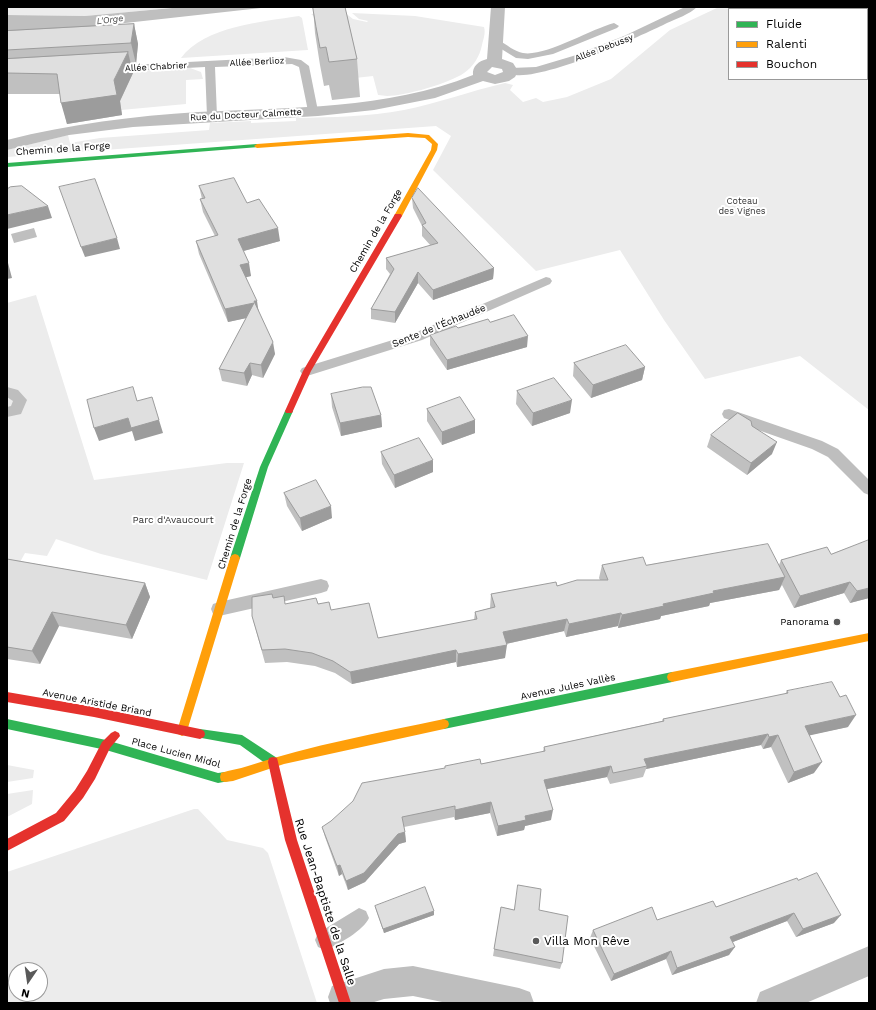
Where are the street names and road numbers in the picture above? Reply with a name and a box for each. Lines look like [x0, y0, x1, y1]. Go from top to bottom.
street label: Allée Debussy [573, 32, 635, 64]
street label: Allée Berlioz [229, 55, 285, 69]
street label: Allée Chabrier [125, 60, 187, 74]
street label: Rue du Docteur Calmette [190, 107, 302, 123]
street label: Chemin de la Forge [15, 140, 111, 158]
street label: Chemin de la Forge [347, 187, 405, 275]
street label: Sente de l'Échaudée [390, 302, 488, 350]
street label: Chemin de la Forge [215, 477, 255, 571]
street label: Avenue Jules Vallès [519, 671, 617, 703]
street label: Avenue Aristide Briand [41, 687, 153, 719]
street label: Place Lucien Midol [130, 735, 222, 771]
street label: Rue Jean-Baptiste de la Salle [291, 817, 359, 987]

